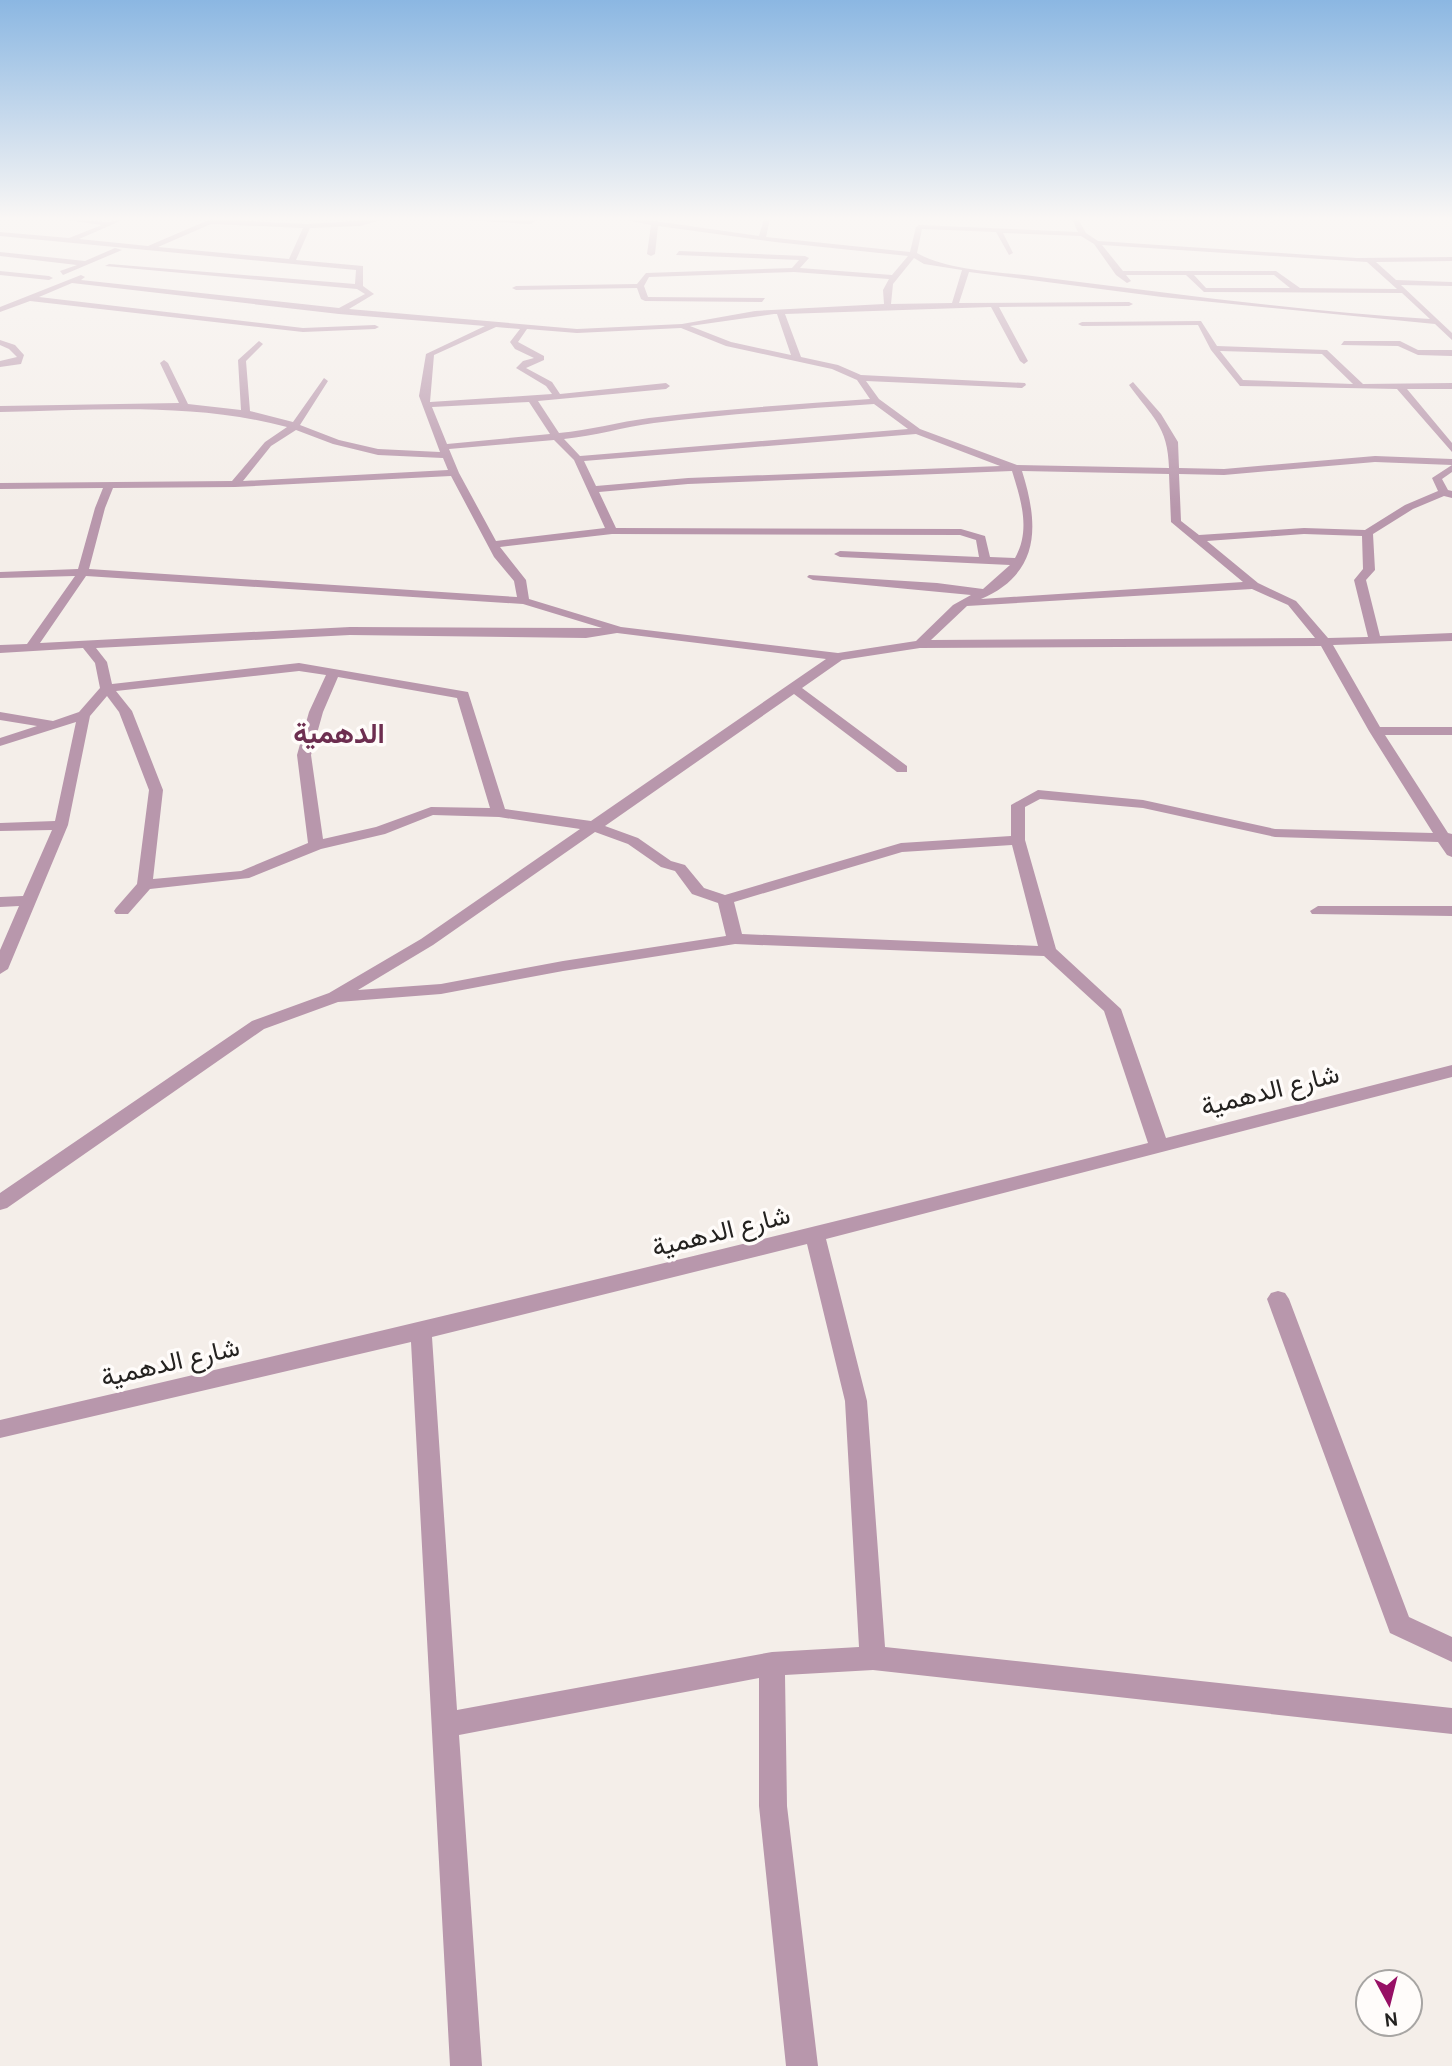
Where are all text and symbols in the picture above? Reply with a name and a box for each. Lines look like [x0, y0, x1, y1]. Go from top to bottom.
district label: الدهمية [293, 716, 385, 750]
street label: شارع الدهمية [1198, 1057, 1343, 1125]
street label: شارع الدهمية [649, 1198, 794, 1266]
street label: شارع الدهمية [98, 1331, 243, 1395]
north arrow [1354, 1968, 1424, 2038]
text: N [1383, 2007, 1399, 2032]

